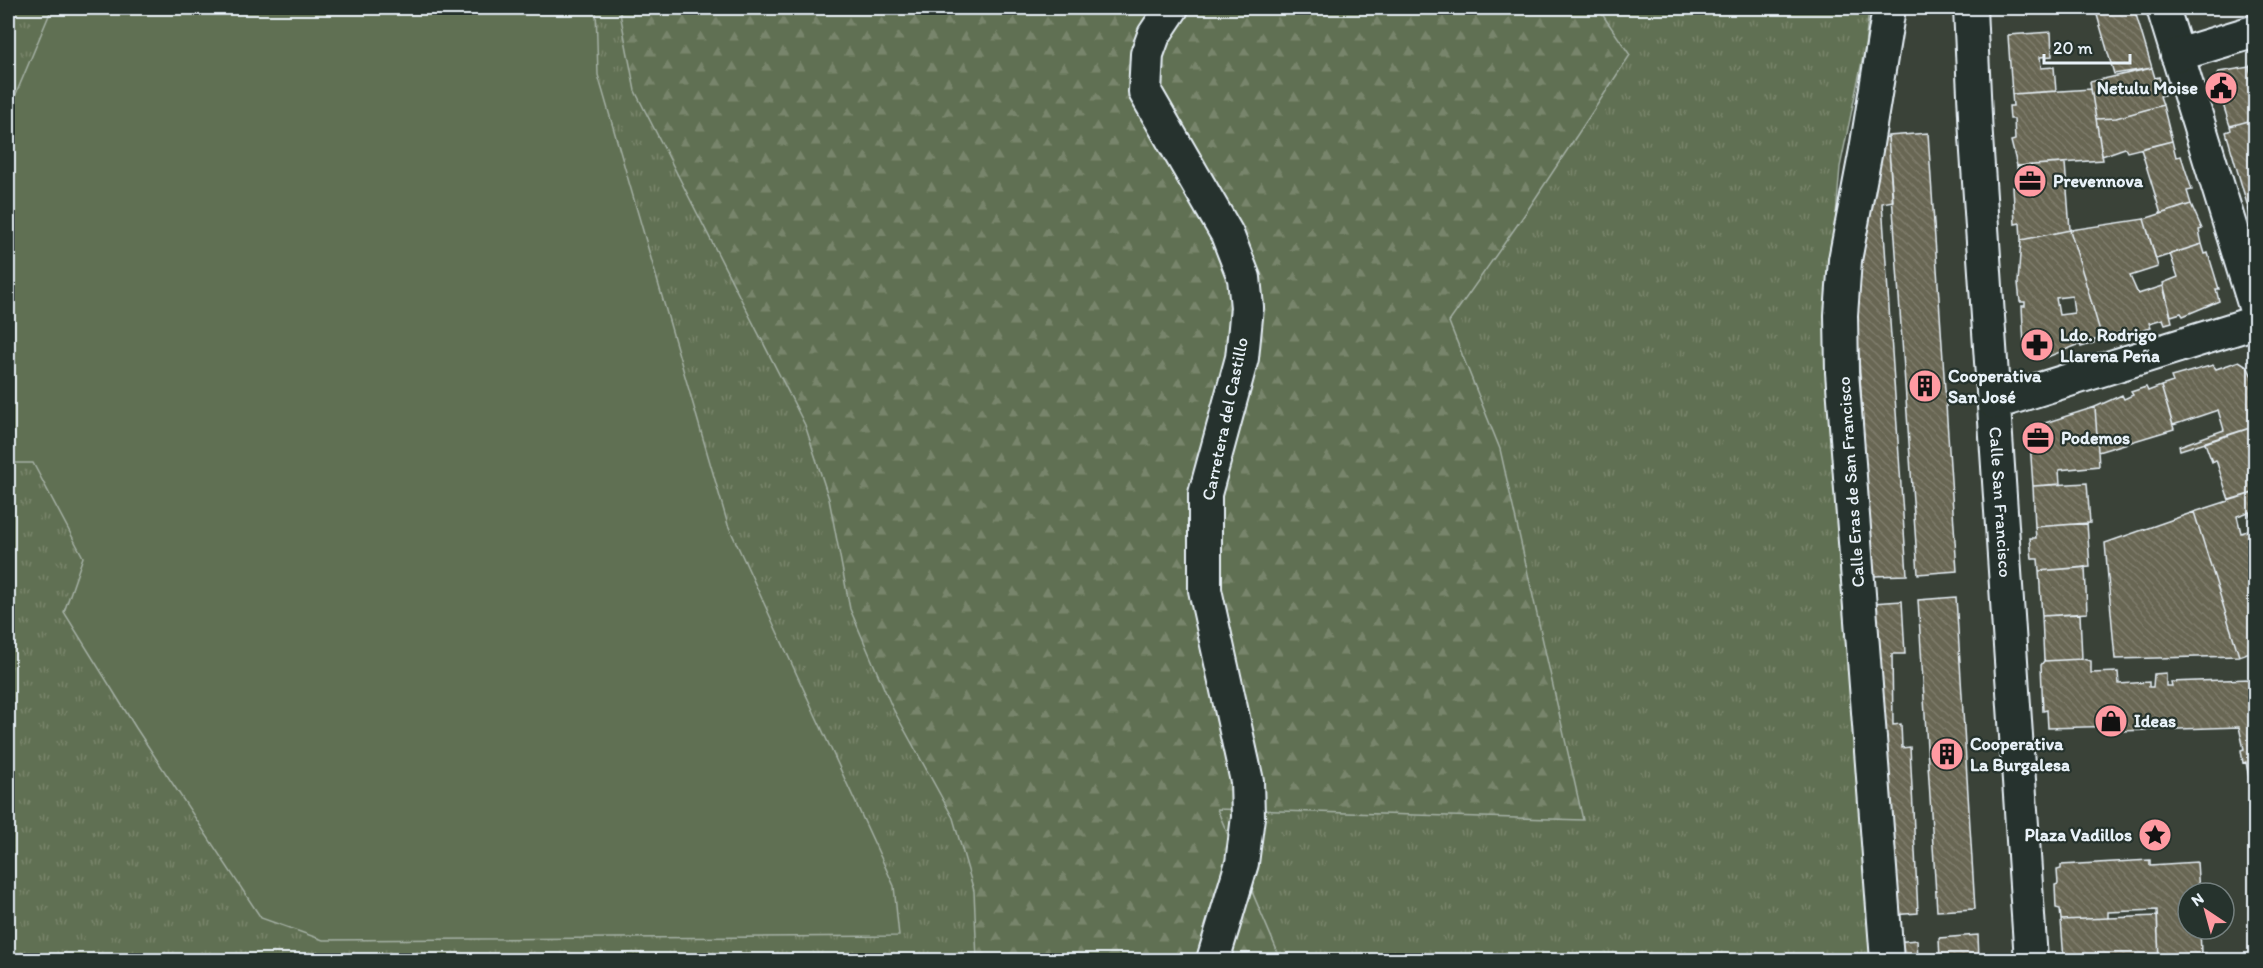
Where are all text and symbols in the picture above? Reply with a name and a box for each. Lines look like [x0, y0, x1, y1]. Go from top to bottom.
scale bar [2044, 27, 2130, 65]
text: 20 m [2053, 37, 2093, 59]
public building icon: Netulu Moise [2203, 70, 2239, 106]
place label: Netulu Moise [2097, 77, 2198, 99]
office icon: Prevennova [2012, 163, 2048, 199]
place label: Prevennova [2053, 170, 2144, 192]
place label: Ldo. Rodrigo Llarena Peña [2060, 324, 2160, 367]
pharmacy icon: Ldo. Rodrigo Llarena Peña [2019, 327, 2055, 363]
street label: Carretera del Castillo [1197, 335, 1253, 503]
place label: Cooperativa San José [1948, 365, 2042, 408]
building icon: Cooperativa San José [1907, 368, 1943, 404]
street label: Calle Eras de San Francisco [1833, 376, 1869, 588]
office icon: Podemos [2020, 420, 2056, 456]
street label: Calle San Francisco [1984, 426, 2016, 578]
place label: Podemos [2061, 427, 2130, 449]
shop icon: Ideas [2093, 703, 2129, 739]
place label: Ideas [2134, 710, 2176, 732]
place label: Cooperativa La Burgalesa [1970, 733, 2070, 776]
building icon: Cooperativa La Burgalesa [1929, 736, 1965, 772]
place icon: Plaza Vadillos [2137, 817, 2173, 853]
place label: Plaza Vadillos [2024, 824, 2132, 846]
north arrow [2176, 881, 2236, 941]
text: N [2188, 888, 2207, 910]

